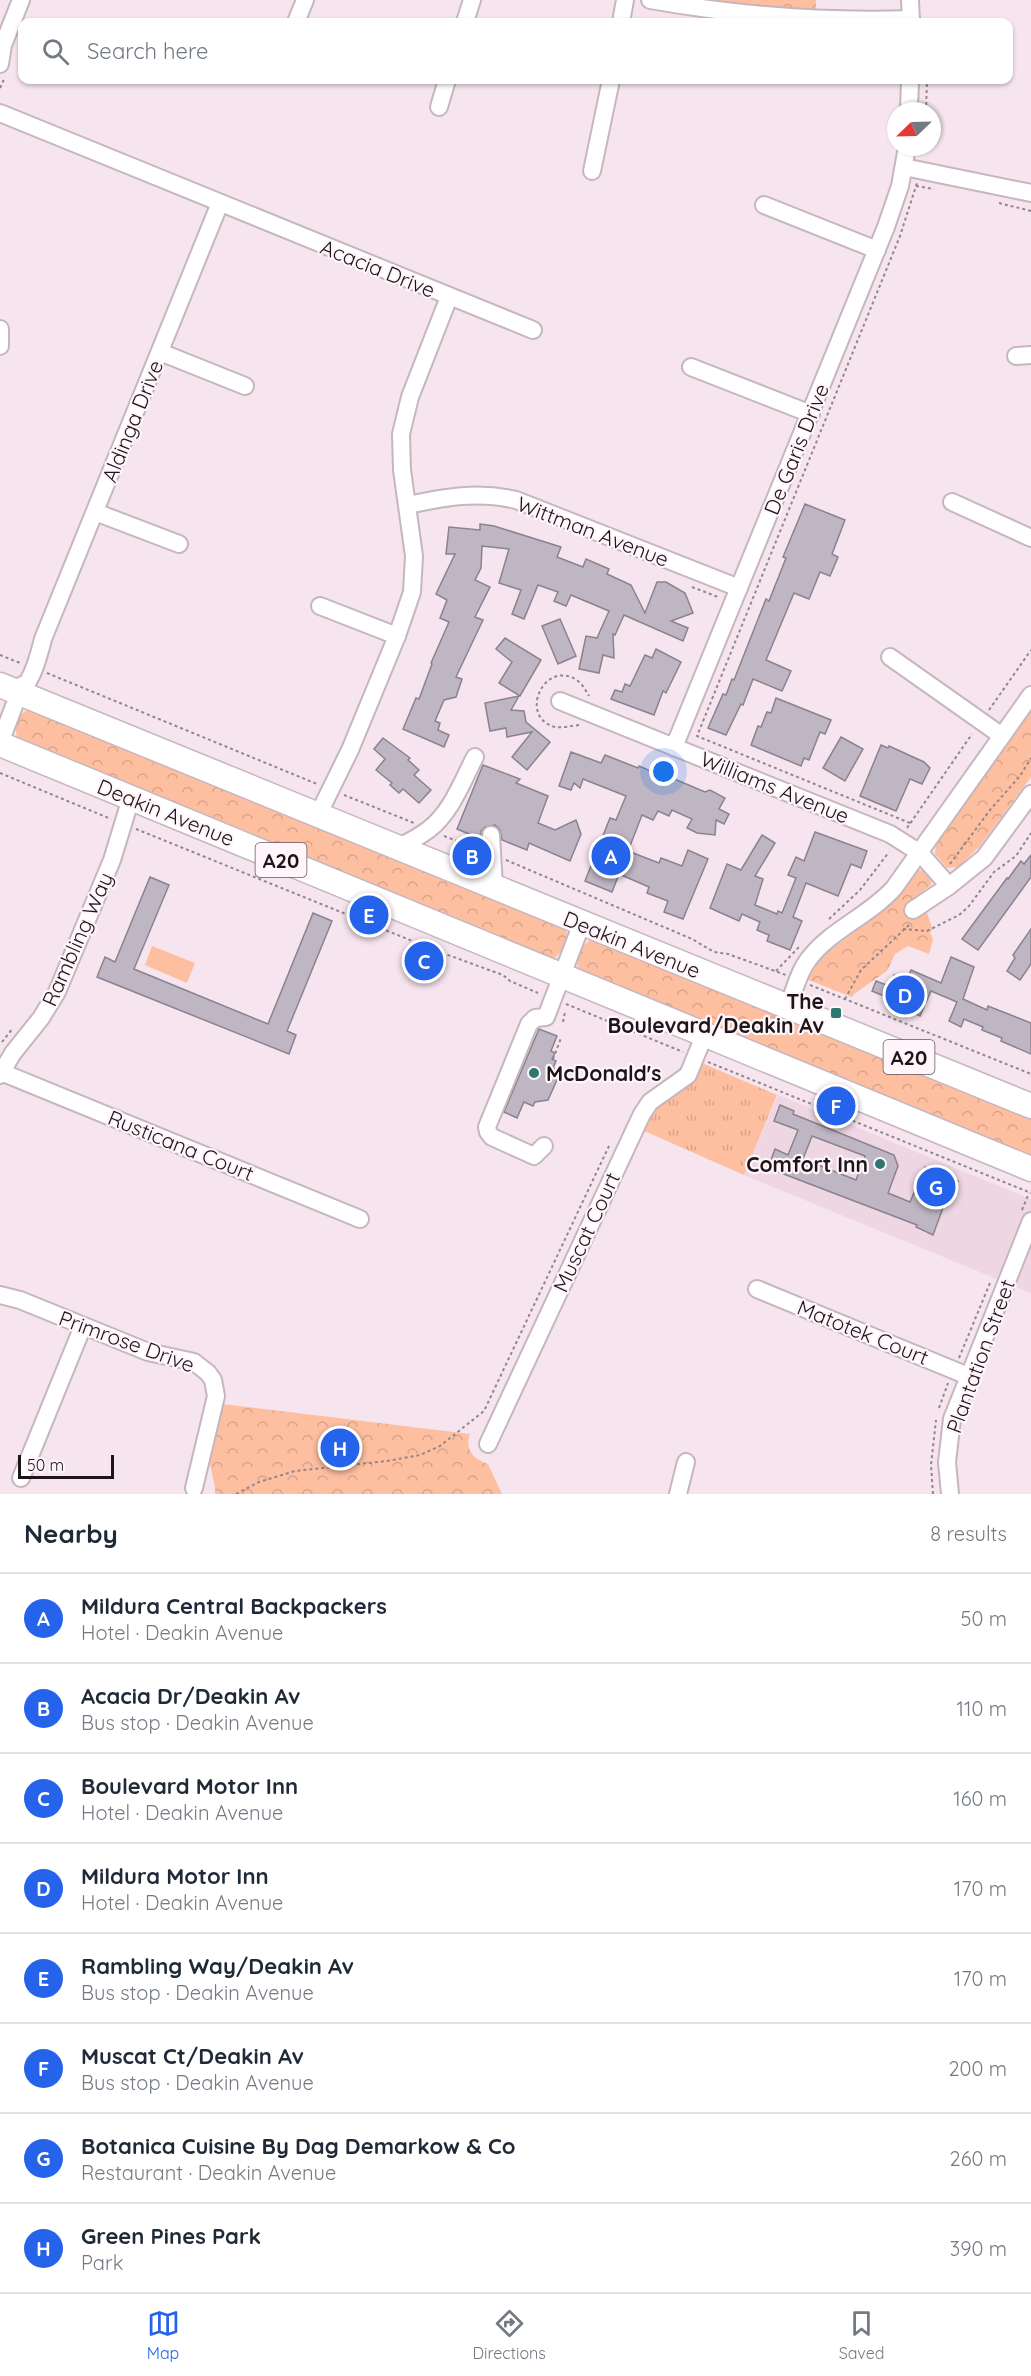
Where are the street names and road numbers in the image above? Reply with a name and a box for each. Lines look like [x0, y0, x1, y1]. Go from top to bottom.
street label: Acacia Drive [317, 233, 439, 303]
street label: Aldinga Drive [96, 356, 168, 486]
street label: De Garis Drive [758, 380, 834, 518]
street label: Wittman Avenue [513, 490, 673, 572]
street label: Williams Avenue [697, 745, 853, 829]
street label: Deakin Avenue [94, 773, 238, 851]
road number: A20 [256, 843, 306, 877]
street label: Rambling Way [36, 868, 118, 1010]
street label: Deakin Avenue [560, 905, 704, 983]
road number: A20 [884, 1040, 934, 1074]
street label: Rusticana Court [104, 1104, 258, 1186]
street label: Muscat Court [547, 1168, 625, 1296]
street label: Plantation Street [940, 1276, 1020, 1436]
street label: Matotek Court [794, 1294, 932, 1370]
street label: Primrose Drive [56, 1304, 198, 1378]

